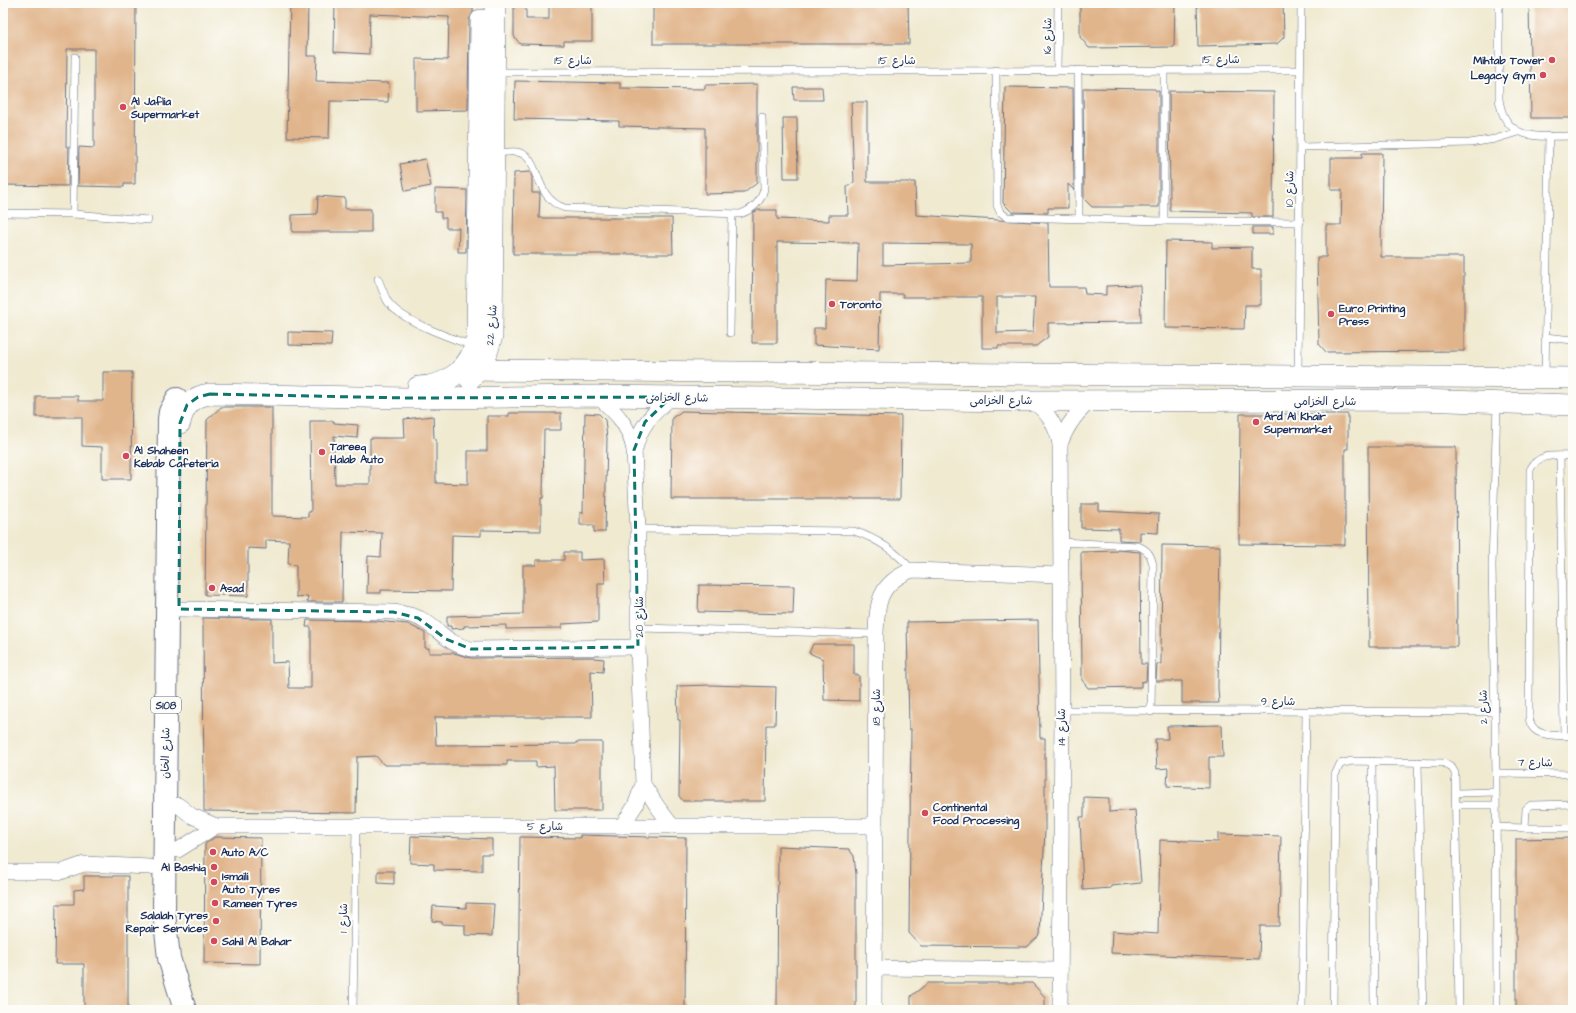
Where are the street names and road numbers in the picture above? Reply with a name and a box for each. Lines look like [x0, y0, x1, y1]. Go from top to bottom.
street label: شارع 16 [1040, 18, 1056, 54]
street label: شارع 15 [1202, 52, 1240, 68]
street label: شارع 15 [554, 53, 592, 69]
street label: شارع 15 [878, 53, 916, 69]
street label: شارع 10 [1282, 171, 1298, 207]
street label: شارع 22 [482, 304, 502, 346]
street label: شارع الخزامى [646, 389, 708, 407]
street label: شارع الخزامى [970, 393, 1032, 409]
street label: شارع الخزامى [1294, 394, 1356, 410]
street label: شارع 20 [632, 596, 648, 638]
street label: شارع 18 [869, 689, 885, 725]
street label: شارع 2 [1476, 690, 1492, 724]
street label: شارع 9 [1261, 694, 1295, 710]
road number: S108 [151, 697, 181, 713]
street label: شارع 14 [1054, 708, 1070, 746]
street label: شارع الخان [158, 727, 174, 779]
street label: شارع 7 [1517, 755, 1553, 771]
street label: شارع 5 [527, 819, 563, 835]
street label: شارع 1 [336, 903, 352, 933]

